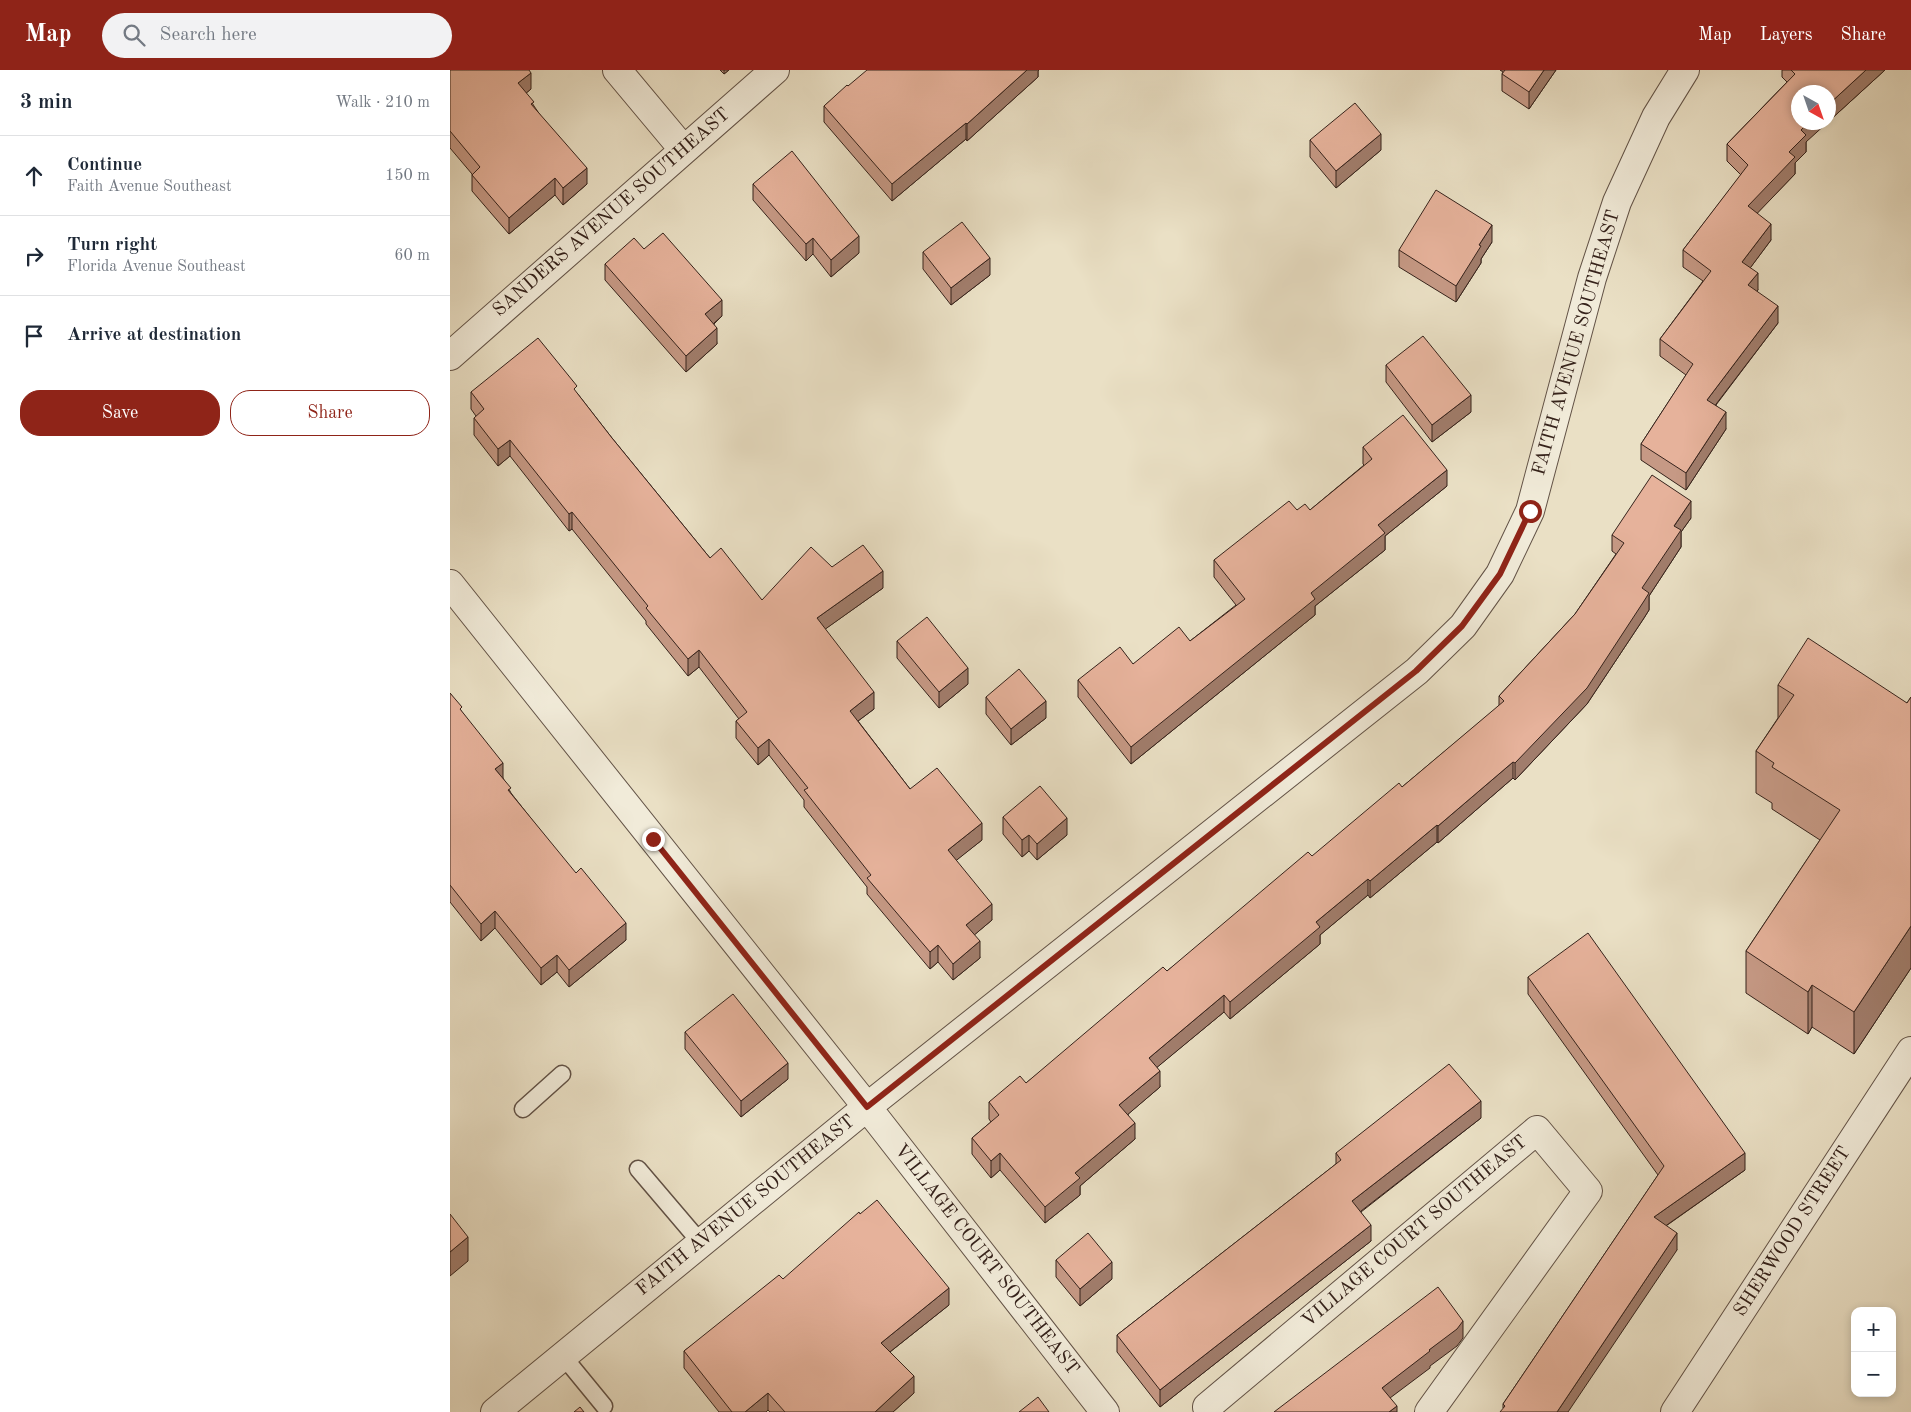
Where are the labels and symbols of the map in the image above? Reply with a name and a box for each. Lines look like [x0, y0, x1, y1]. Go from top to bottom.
north arrow [1791, 85, 1836, 130]
street label: SANDERS AVENUE SOUTHEAST [490, 105, 734, 321]
street label: FAITH AVENUE SOUTHEAST [1530, 208, 1624, 478]
route start [1519, 500, 1542, 523]
route end [642, 828, 665, 851]
street label: FAITH AVENUE SOUTHEAST [633, 1112, 859, 1300]
street label: VILLAGE COURT SOUTHEAST [1299, 1132, 1531, 1332]
street label: VILLAGE COURT SOUTHEAST [890, 1141, 1082, 1379]
street label: SHERWOOD STREET [1731, 1144, 1855, 1320]

